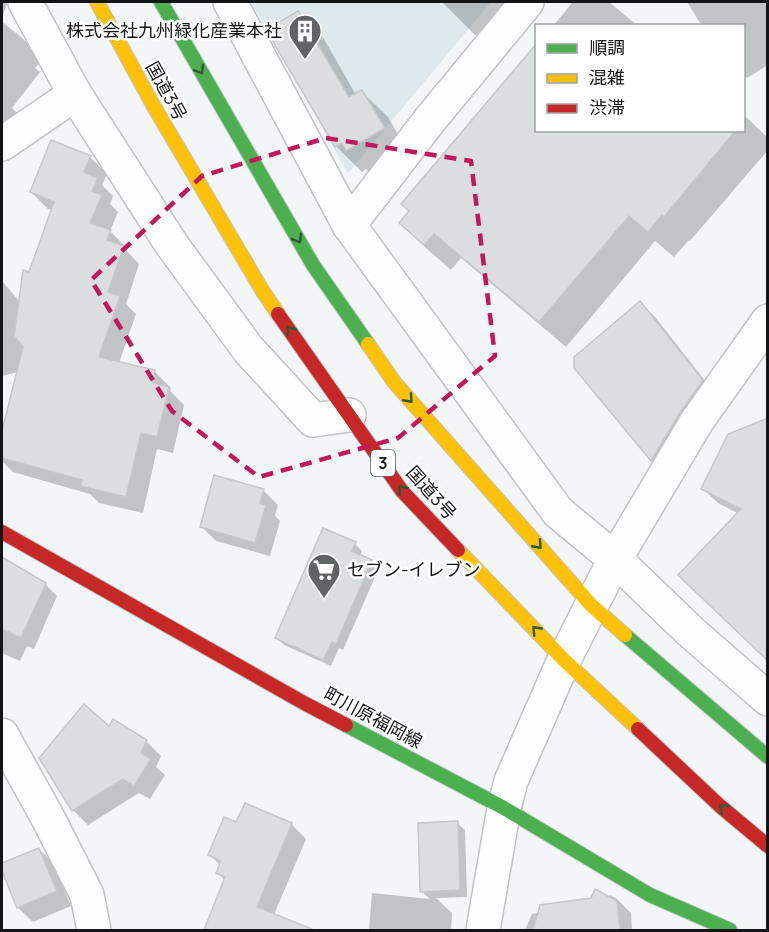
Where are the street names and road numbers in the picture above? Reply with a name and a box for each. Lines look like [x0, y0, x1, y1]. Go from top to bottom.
street label: 国道3号 [141, 57, 193, 124]
road number: 3 [371, 450, 395, 476]
street label: 国道3号 [401, 461, 462, 524]
street label: 町川原福岡線 [320, 681, 427, 753]

